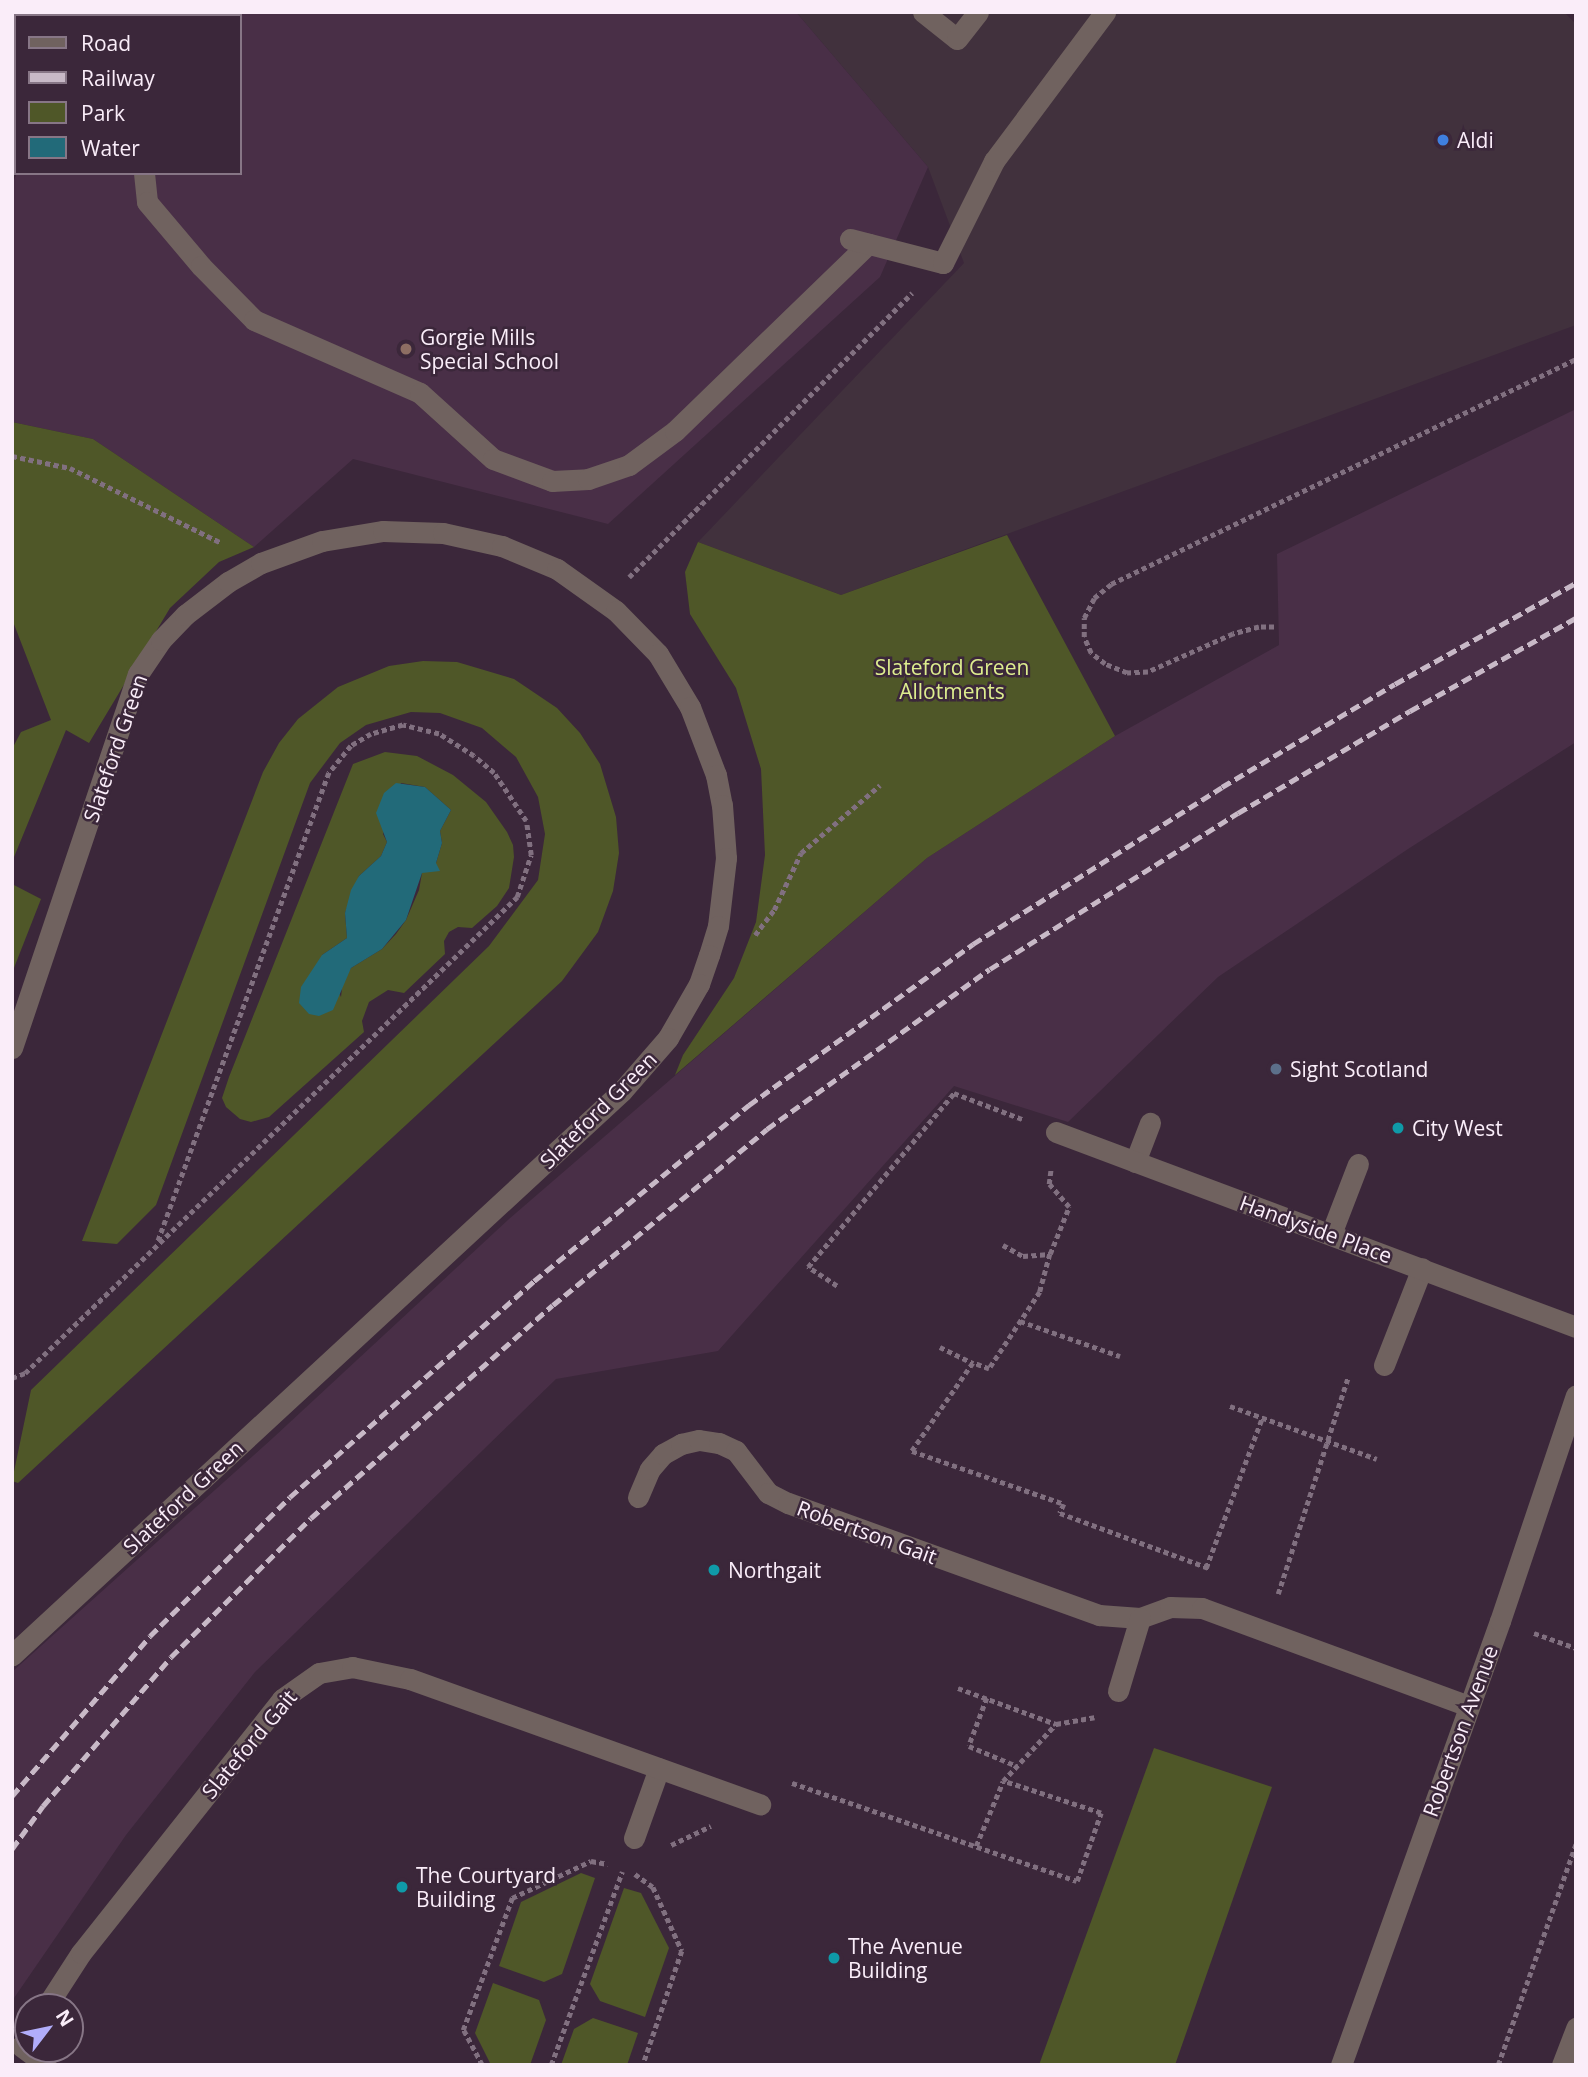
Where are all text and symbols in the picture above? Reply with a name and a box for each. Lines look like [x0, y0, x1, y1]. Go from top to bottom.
legend [14, 14, 242, 175]
text: Road [81, 29, 131, 57]
text: Railway [81, 64, 155, 92]
text: Park [81, 99, 125, 127]
place label: Aldi [1457, 127, 1494, 153]
marker: Aldi [1435, 132, 1451, 148]
text: Water [81, 134, 140, 162]
place label: Gorgie Mills Special School [420, 324, 559, 374]
marker: Gorgie Mills Special School [398, 341, 414, 357]
park label: Slateford Green Allotments [875, 654, 1029, 704]
street label: Slateford Green [78, 671, 152, 825]
street label: Slateford Green [534, 1046, 662, 1174]
place label: Sight Scotland [1290, 1056, 1428, 1082]
marker: Sight Scotland [1268, 1061, 1284, 1077]
place label: City West [1412, 1115, 1503, 1141]
marker: City West [1390, 1120, 1406, 1136]
street label: Handyside Place [1236, 1190, 1396, 1268]
street label: Slateford Green [118, 1435, 248, 1559]
street label: Robertson Gait [794, 1495, 940, 1569]
place label: Northgait [728, 1557, 821, 1583]
marker: Northgait [706, 1562, 722, 1578]
street label: Robertson Avenue [1417, 1642, 1503, 1820]
street label: Slateford Gait [196, 1685, 302, 1803]
place label: The Courtyard Building [416, 1862, 556, 1912]
marker: The Courtyard Building [394, 1879, 410, 1895]
place label: The Avenue Building [848, 1933, 963, 1983]
marker: The Avenue Building [826, 1950, 842, 1966]
north arrow [14, 1993, 84, 2063]
text: N [50, 2004, 80, 2031]

